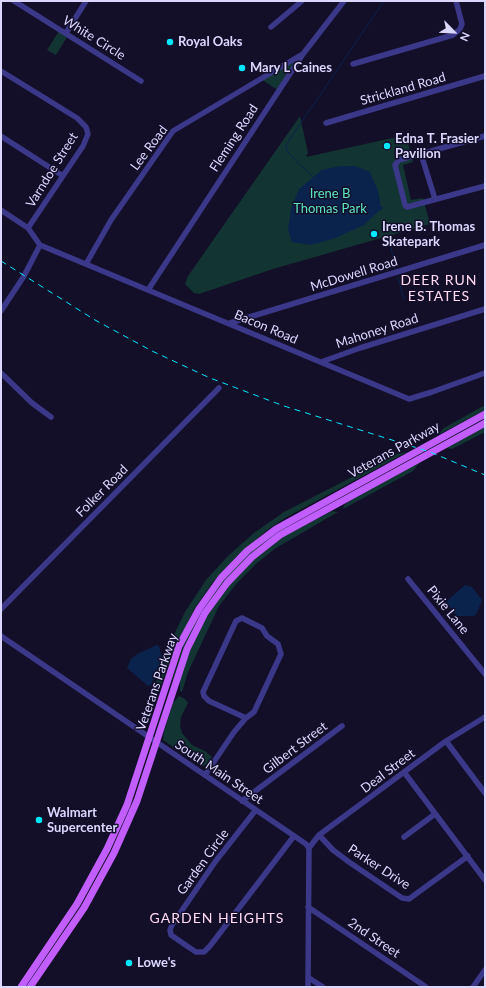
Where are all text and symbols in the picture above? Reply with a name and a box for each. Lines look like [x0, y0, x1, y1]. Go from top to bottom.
north arrow [434, 12, 474, 52]
street label: White Circle [60, 13, 128, 63]
text: N [458, 31, 473, 44]
place label: Royal Oaks [178, 34, 242, 50]
marker: Royal Oaks [165, 37, 175, 47]
place label: Mary L Caines [250, 60, 332, 76]
marker: Mary L Caines [237, 63, 247, 73]
street label: Strickland Road [358, 69, 448, 109]
street label: Fleming Road [206, 101, 262, 175]
street label: Lee Road [127, 123, 171, 173]
street label: Varndoe Street [23, 130, 81, 210]
place label: Edna T. Frasier Pavilion [395, 131, 479, 162]
marker: Edna T. Frasier Pavilion [382, 141, 392, 151]
park label: Irene B Thomas Park [293, 186, 367, 217]
place label: Irene B. Thomas Skatepark [382, 219, 475, 250]
marker: Irene B. Thomas Skatepark [369, 229, 379, 239]
street label: McDowell Road [309, 253, 399, 295]
district label: DEER RUN ESTATES [401, 272, 477, 304]
street label: Bacon Road [232, 307, 300, 347]
street label: Mahoney Road [334, 310, 420, 352]
street label: Veterans Parkway [346, 418, 442, 482]
street label: Folker Road [73, 462, 131, 520]
street label: Pixie Lane [424, 583, 472, 637]
street label: Veterans Parkway [133, 631, 181, 733]
street label: Gilbert Street [260, 719, 330, 777]
street label: South Main Street [172, 737, 266, 807]
street label: Deal Street [358, 746, 418, 796]
place label: Walmart Supercenter [47, 805, 117, 836]
marker: Walmart Supercenter [34, 815, 44, 825]
street label: Garden Circle [174, 826, 232, 898]
street label: Parker Drive [345, 841, 413, 893]
district label: GARDEN HEIGHTS [150, 910, 284, 926]
street label: 2nd Street [345, 915, 403, 961]
place label: Lowe's [137, 955, 176, 971]
marker: Lowe's [124, 958, 134, 968]

